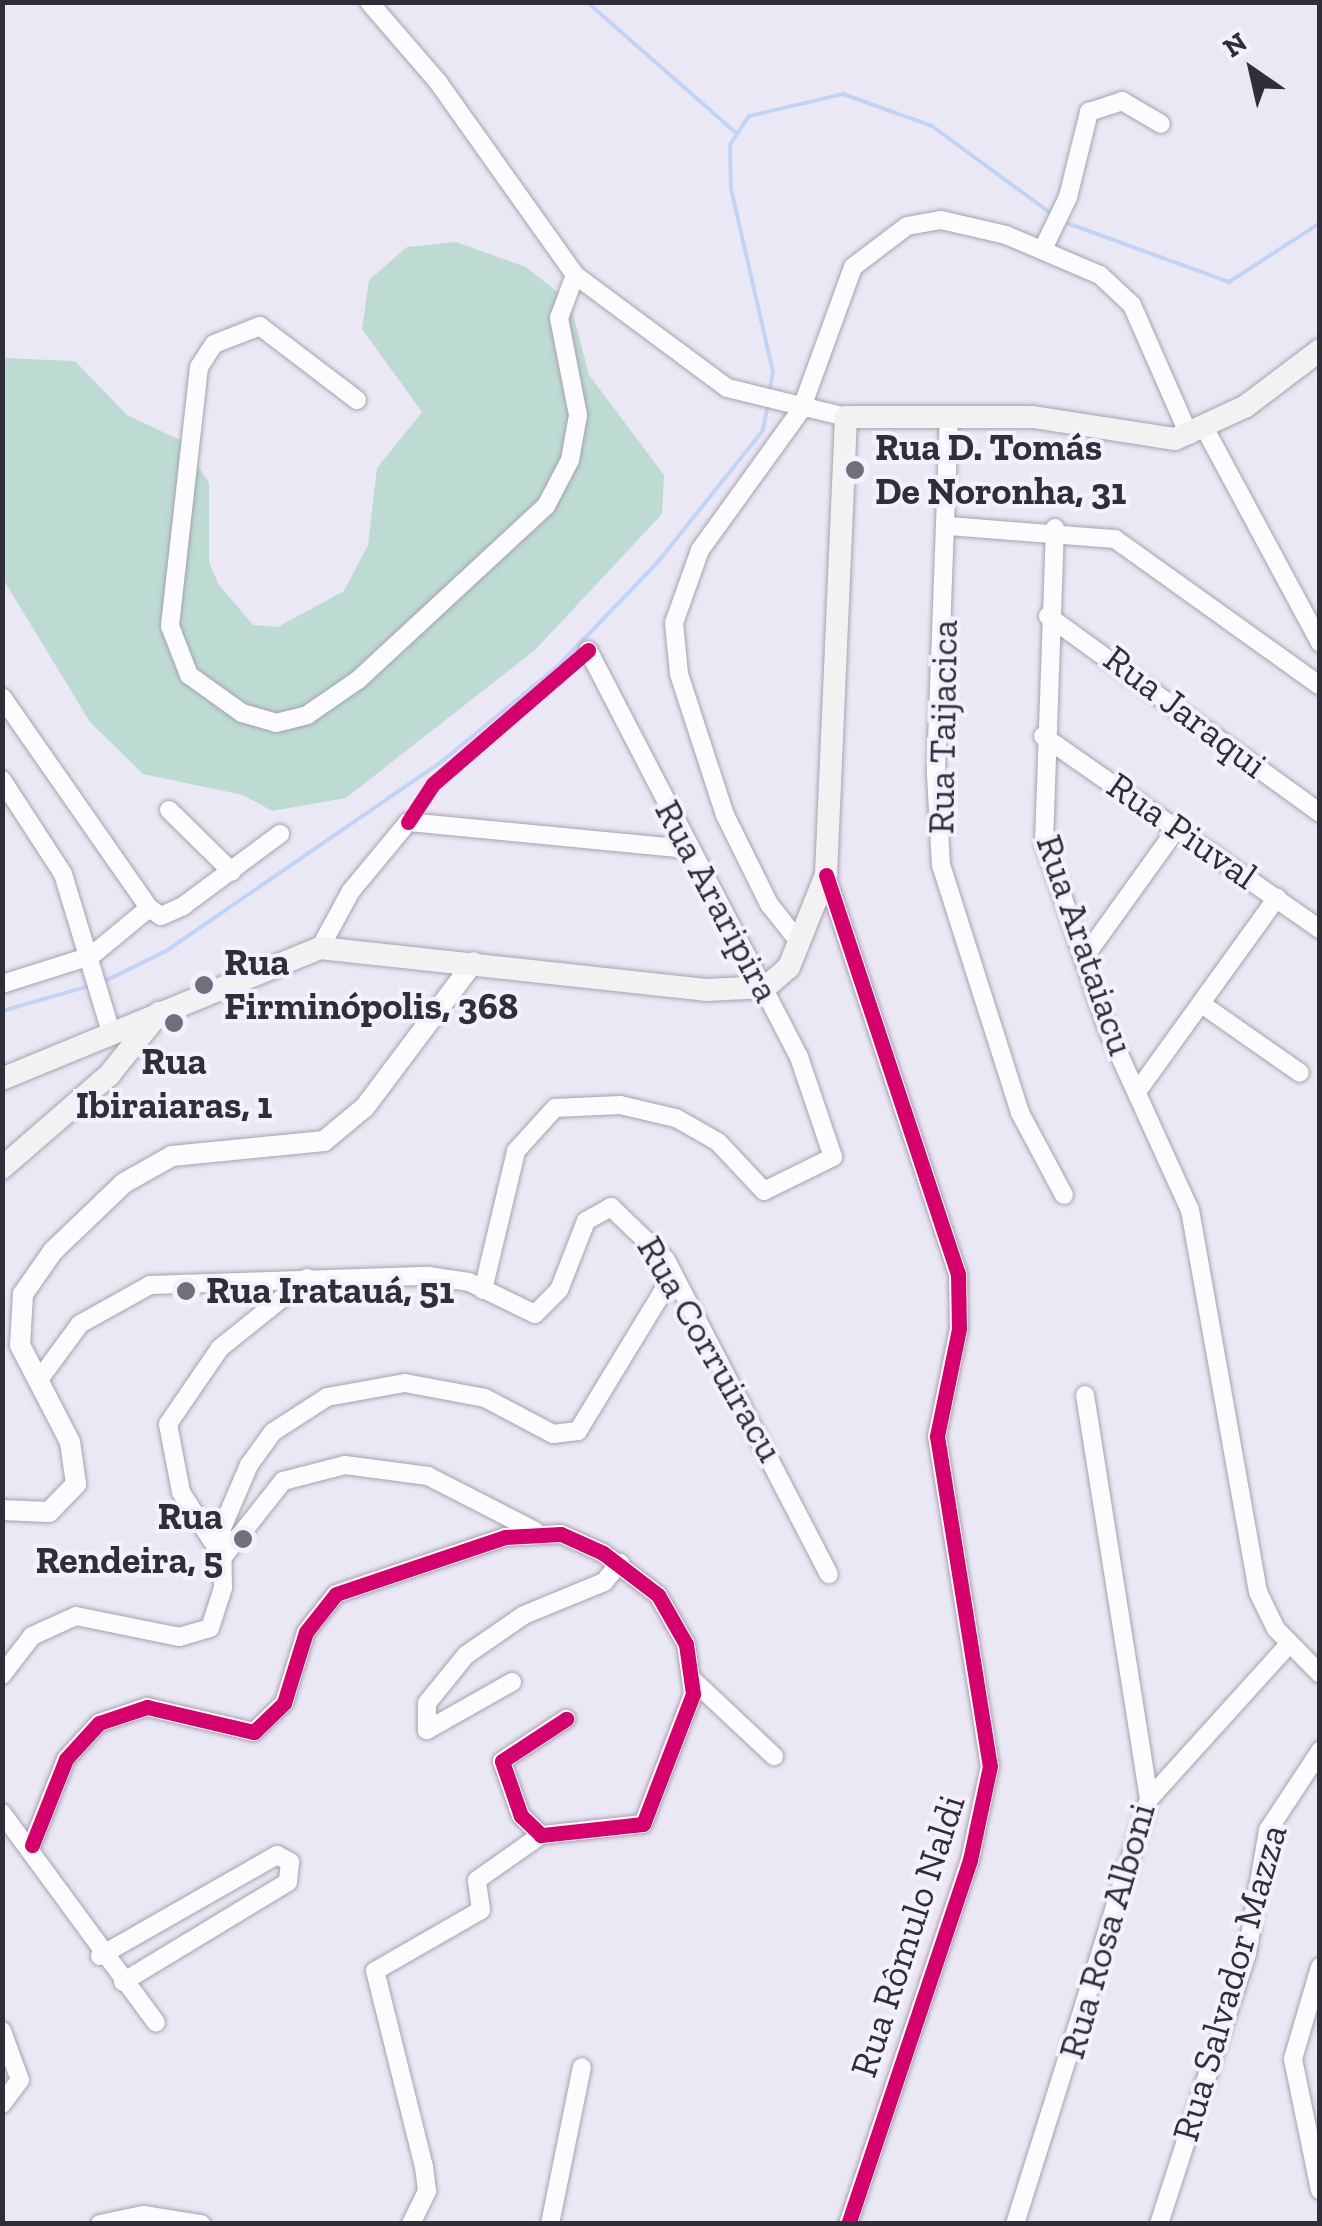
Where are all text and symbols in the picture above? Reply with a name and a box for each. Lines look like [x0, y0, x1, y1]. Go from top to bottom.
north arrow [1202, 20, 1302, 120]
text: N [1217, 25, 1253, 64]
place label: Rua D. Tomás De Noronha, 31 [875, 425, 1126, 514]
marker: Rua D. Tomás De Noronha, 31 [844, 459, 866, 481]
street label: Rua Taijacica [918, 619, 968, 835]
street label: Rua Jaraqui [1094, 636, 1276, 788]
street label: Rua Piuval [1098, 763, 1266, 899]
street label: Rua Araripira [644, 792, 790, 1010]
street label: Rua Arataiacu [1026, 828, 1144, 1062]
place label: Rua Firminópolis, 368 [224, 940, 519, 1030]
marker: Rua Firminópolis, 368 [193, 974, 215, 996]
marker: Rua Ibiraiaras, 1 [163, 1012, 185, 1034]
place label: Rua Ibiraiaras, 1 [76, 1039, 272, 1128]
street label: Rua Corruiracu [627, 1228, 793, 1470]
place label: Rua Iratauá, 51 [206, 1268, 454, 1314]
marker: Rua Iratauá, 51 [175, 1280, 197, 1302]
place label: Rua Rendeira, 5 [35, 1494, 223, 1584]
marker: Rua Rendeira, 5 [232, 1528, 254, 1550]
street label: Rua Rômulo Naldi [841, 1789, 975, 2083]
street label: Rua Rosa Alboni [1049, 1797, 1165, 2065]
street label: Rua Salvador Mazza [1163, 1819, 1297, 2147]

